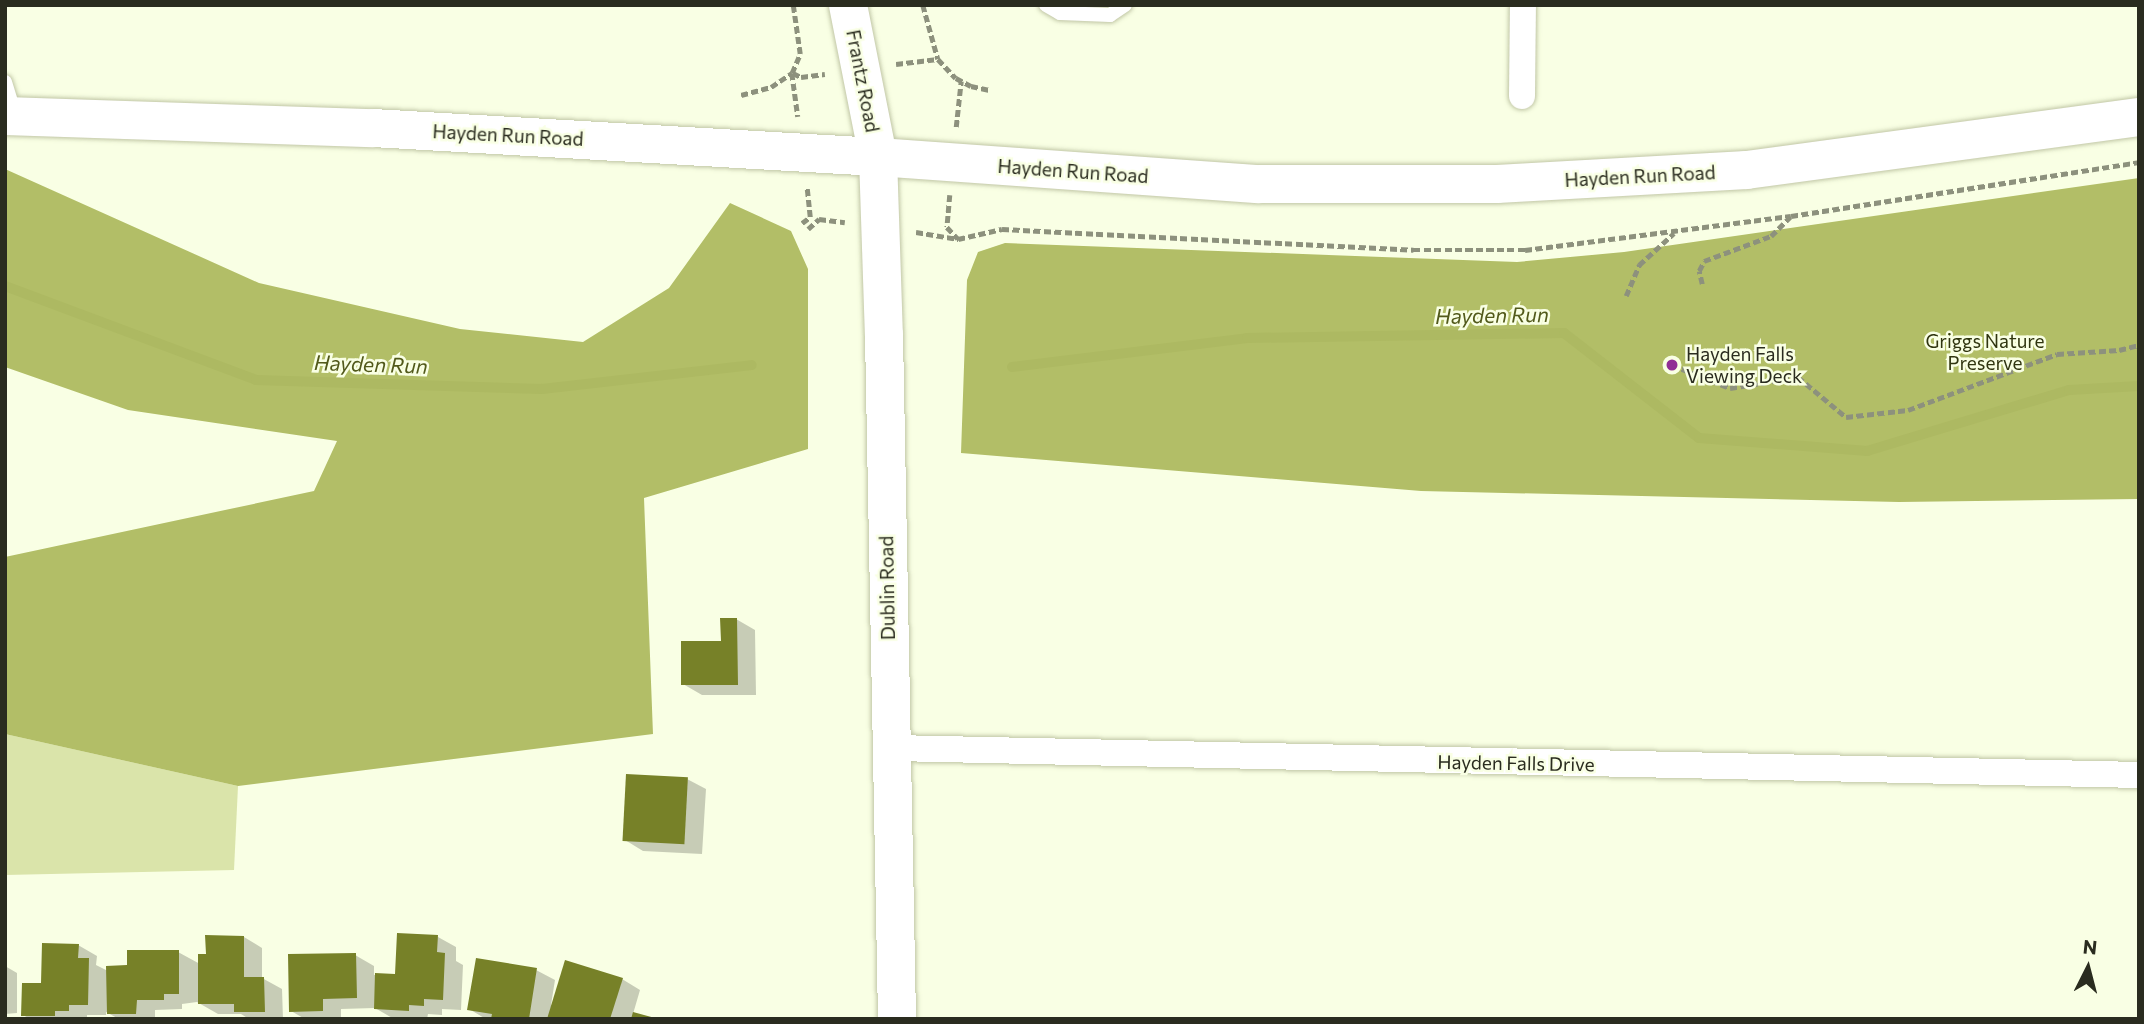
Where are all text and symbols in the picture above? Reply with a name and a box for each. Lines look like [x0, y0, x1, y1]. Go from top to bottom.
street label: Frantz Road [842, 28, 884, 134]
street label: Hayden Run Road [432, 120, 584, 150]
street label: Hayden Run Road [997, 154, 1149, 188]
street label: Hayden Run Road [1564, 161, 1716, 191]
water label: Hayden Run [1435, 301, 1549, 329]
park label: Griggs Nature Preserve [1925, 330, 2045, 374]
place label: Hayden Falls Viewing Deck [1686, 343, 1802, 387]
water label: Hayden Run [314, 349, 428, 379]
marker: Hayden Falls Viewing Deck [1664, 357, 1680, 373]
street label: Dublin Road [875, 536, 899, 640]
street label: Hayden Falls Drive [1437, 750, 1595, 776]
north arrow [2053, 933, 2123, 1003]
text: N [2082, 934, 2099, 959]

